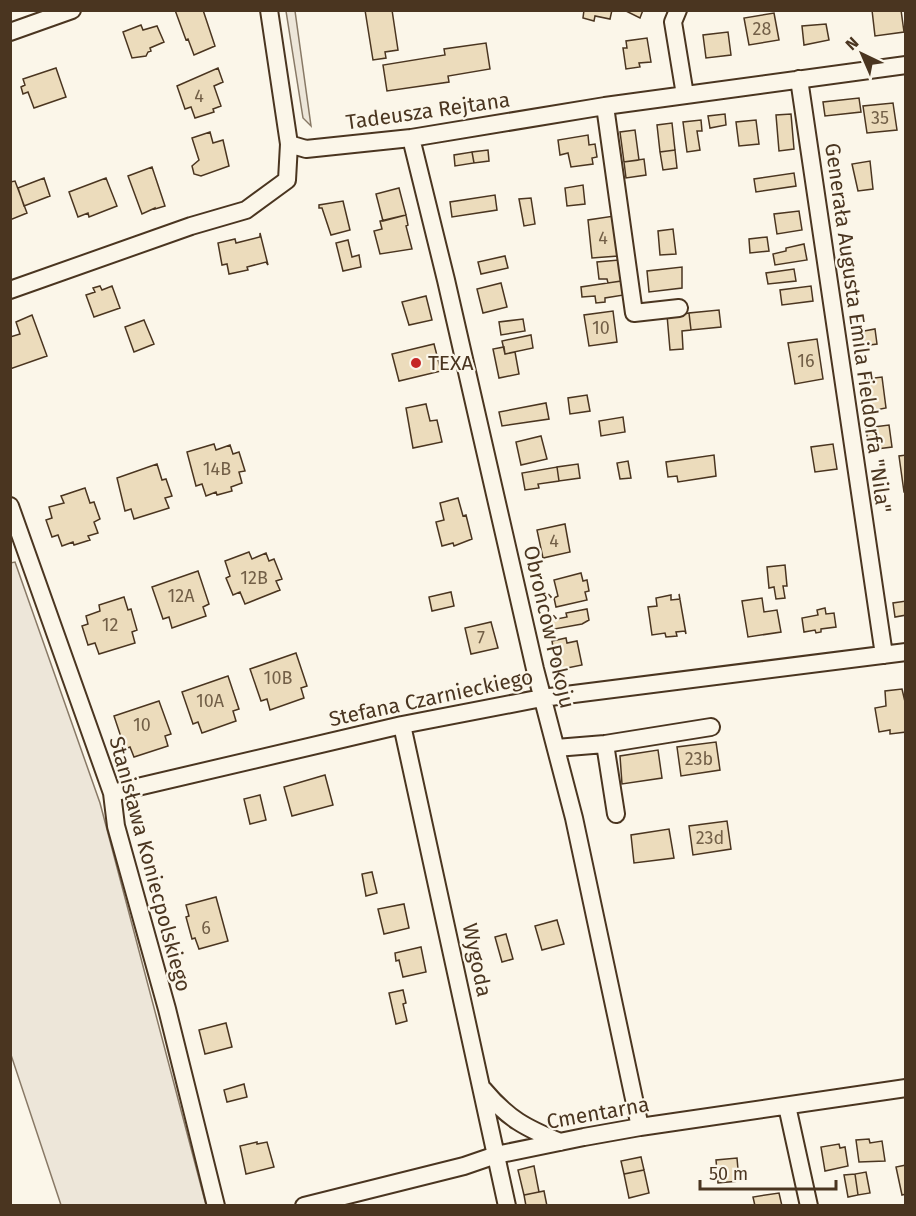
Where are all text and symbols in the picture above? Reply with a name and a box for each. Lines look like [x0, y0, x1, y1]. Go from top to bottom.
house number: 28 [753, 18, 771, 40]
north arrow [832, 24, 892, 84]
text: N [842, 33, 862, 54]
house number: 4 [194, 85, 204, 107]
street label: Tadeusza Rejtana [344, 87, 512, 135]
house number: 35 [871, 107, 889, 129]
street label: Generała Augusta Emila Fieldorfa "Nila" [819, 141, 897, 515]
house number: 4 [598, 227, 608, 249]
house number: 10 [592, 317, 610, 339]
place label: TEXA [428, 350, 473, 376]
house number: 16 [797, 350, 815, 372]
marker: TEXA [409, 356, 423, 370]
house number: 14B [203, 458, 231, 480]
house number: 4 [549, 530, 559, 552]
street label: Obrońców Pokoju [518, 543, 580, 711]
house number: 12B [240, 567, 268, 589]
house number: 12A [167, 585, 195, 607]
house number: 12 [102, 614, 118, 636]
house number: 7 [477, 627, 485, 649]
street label: Stefana Czarnieckiego [326, 664, 536, 732]
house number: 10B [264, 667, 292, 689]
house number: 10A [196, 690, 225, 712]
house number: 10 [133, 714, 151, 736]
street label: Stanisława Koniecpolskiego [103, 733, 197, 995]
house number: 23b [685, 748, 713, 770]
house number: 23d [696, 827, 724, 849]
house number: 6 [201, 917, 211, 939]
street label: Wygoda [457, 921, 497, 999]
street label: Cmentarna [545, 1091, 651, 1135]
scale bar [700, 1153, 836, 1191]
text: 50 m [709, 1163, 748, 1185]

